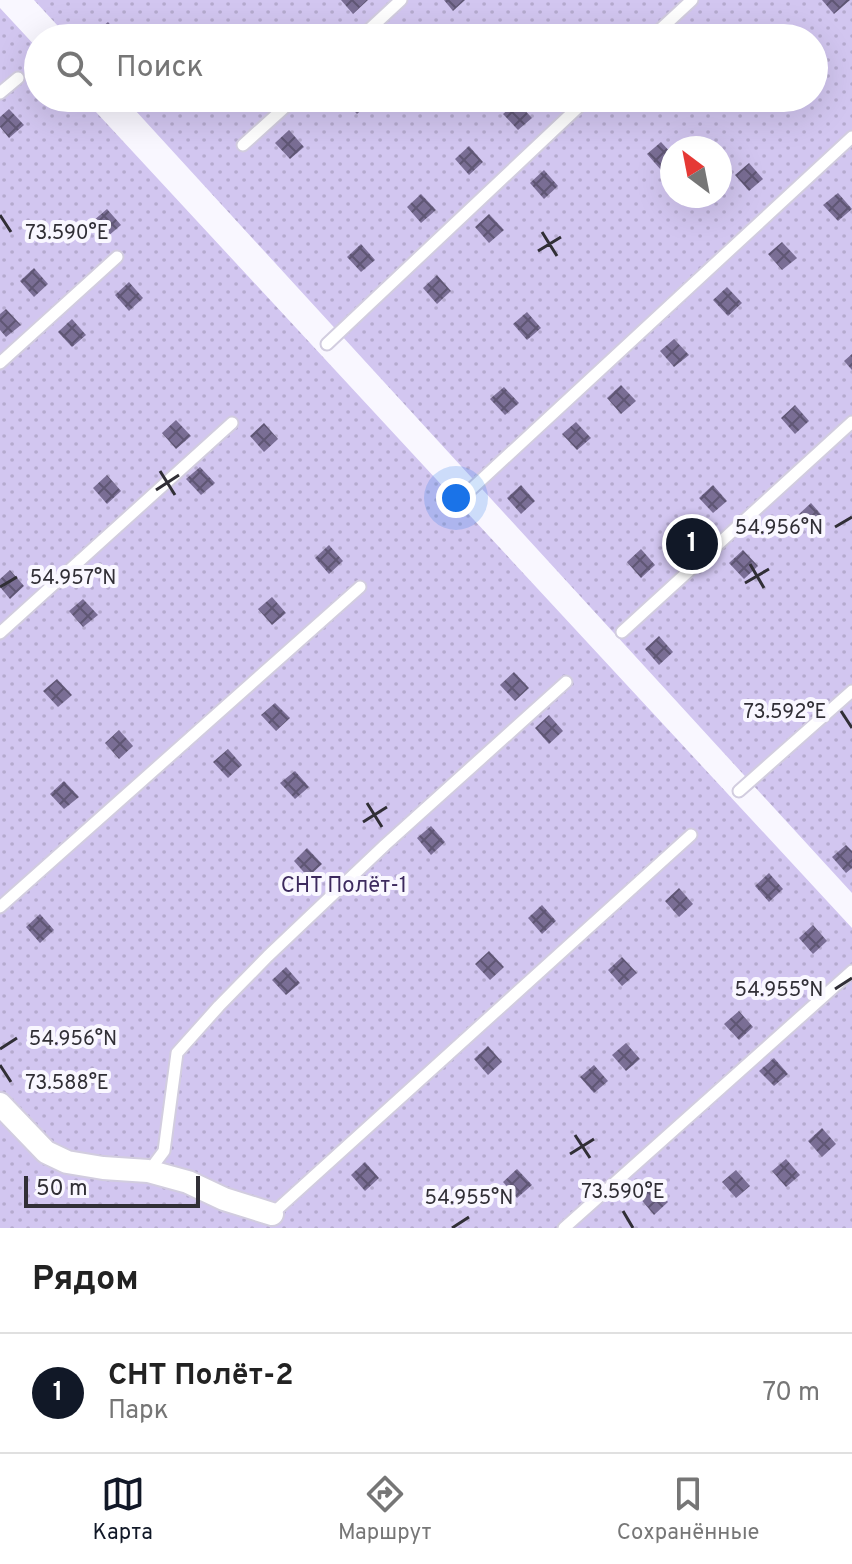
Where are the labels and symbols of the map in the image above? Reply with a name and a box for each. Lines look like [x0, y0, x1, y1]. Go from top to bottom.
north arrow [660, 136, 732, 208]
text: 73.590°E [25, 221, 109, 247]
your location [436, 478, 476, 518]
pin: 1 [666, 514, 718, 574]
text: 54.956°N [735, 516, 823, 542]
text: 54.957°N [30, 566, 116, 592]
text: 73.592°E [743, 700, 827, 726]
park label: СНТ Полёт-1 [281, 873, 407, 900]
text: 54.955°N [735, 978, 823, 1004]
text: 54.956°N [29, 1027, 117, 1053]
text: 73.588°E [25, 1071, 109, 1097]
scale bar [24, 1172, 200, 1208]
text: 73.590°E [581, 1180, 665, 1206]
text: 54.955°N [425, 1186, 513, 1212]

